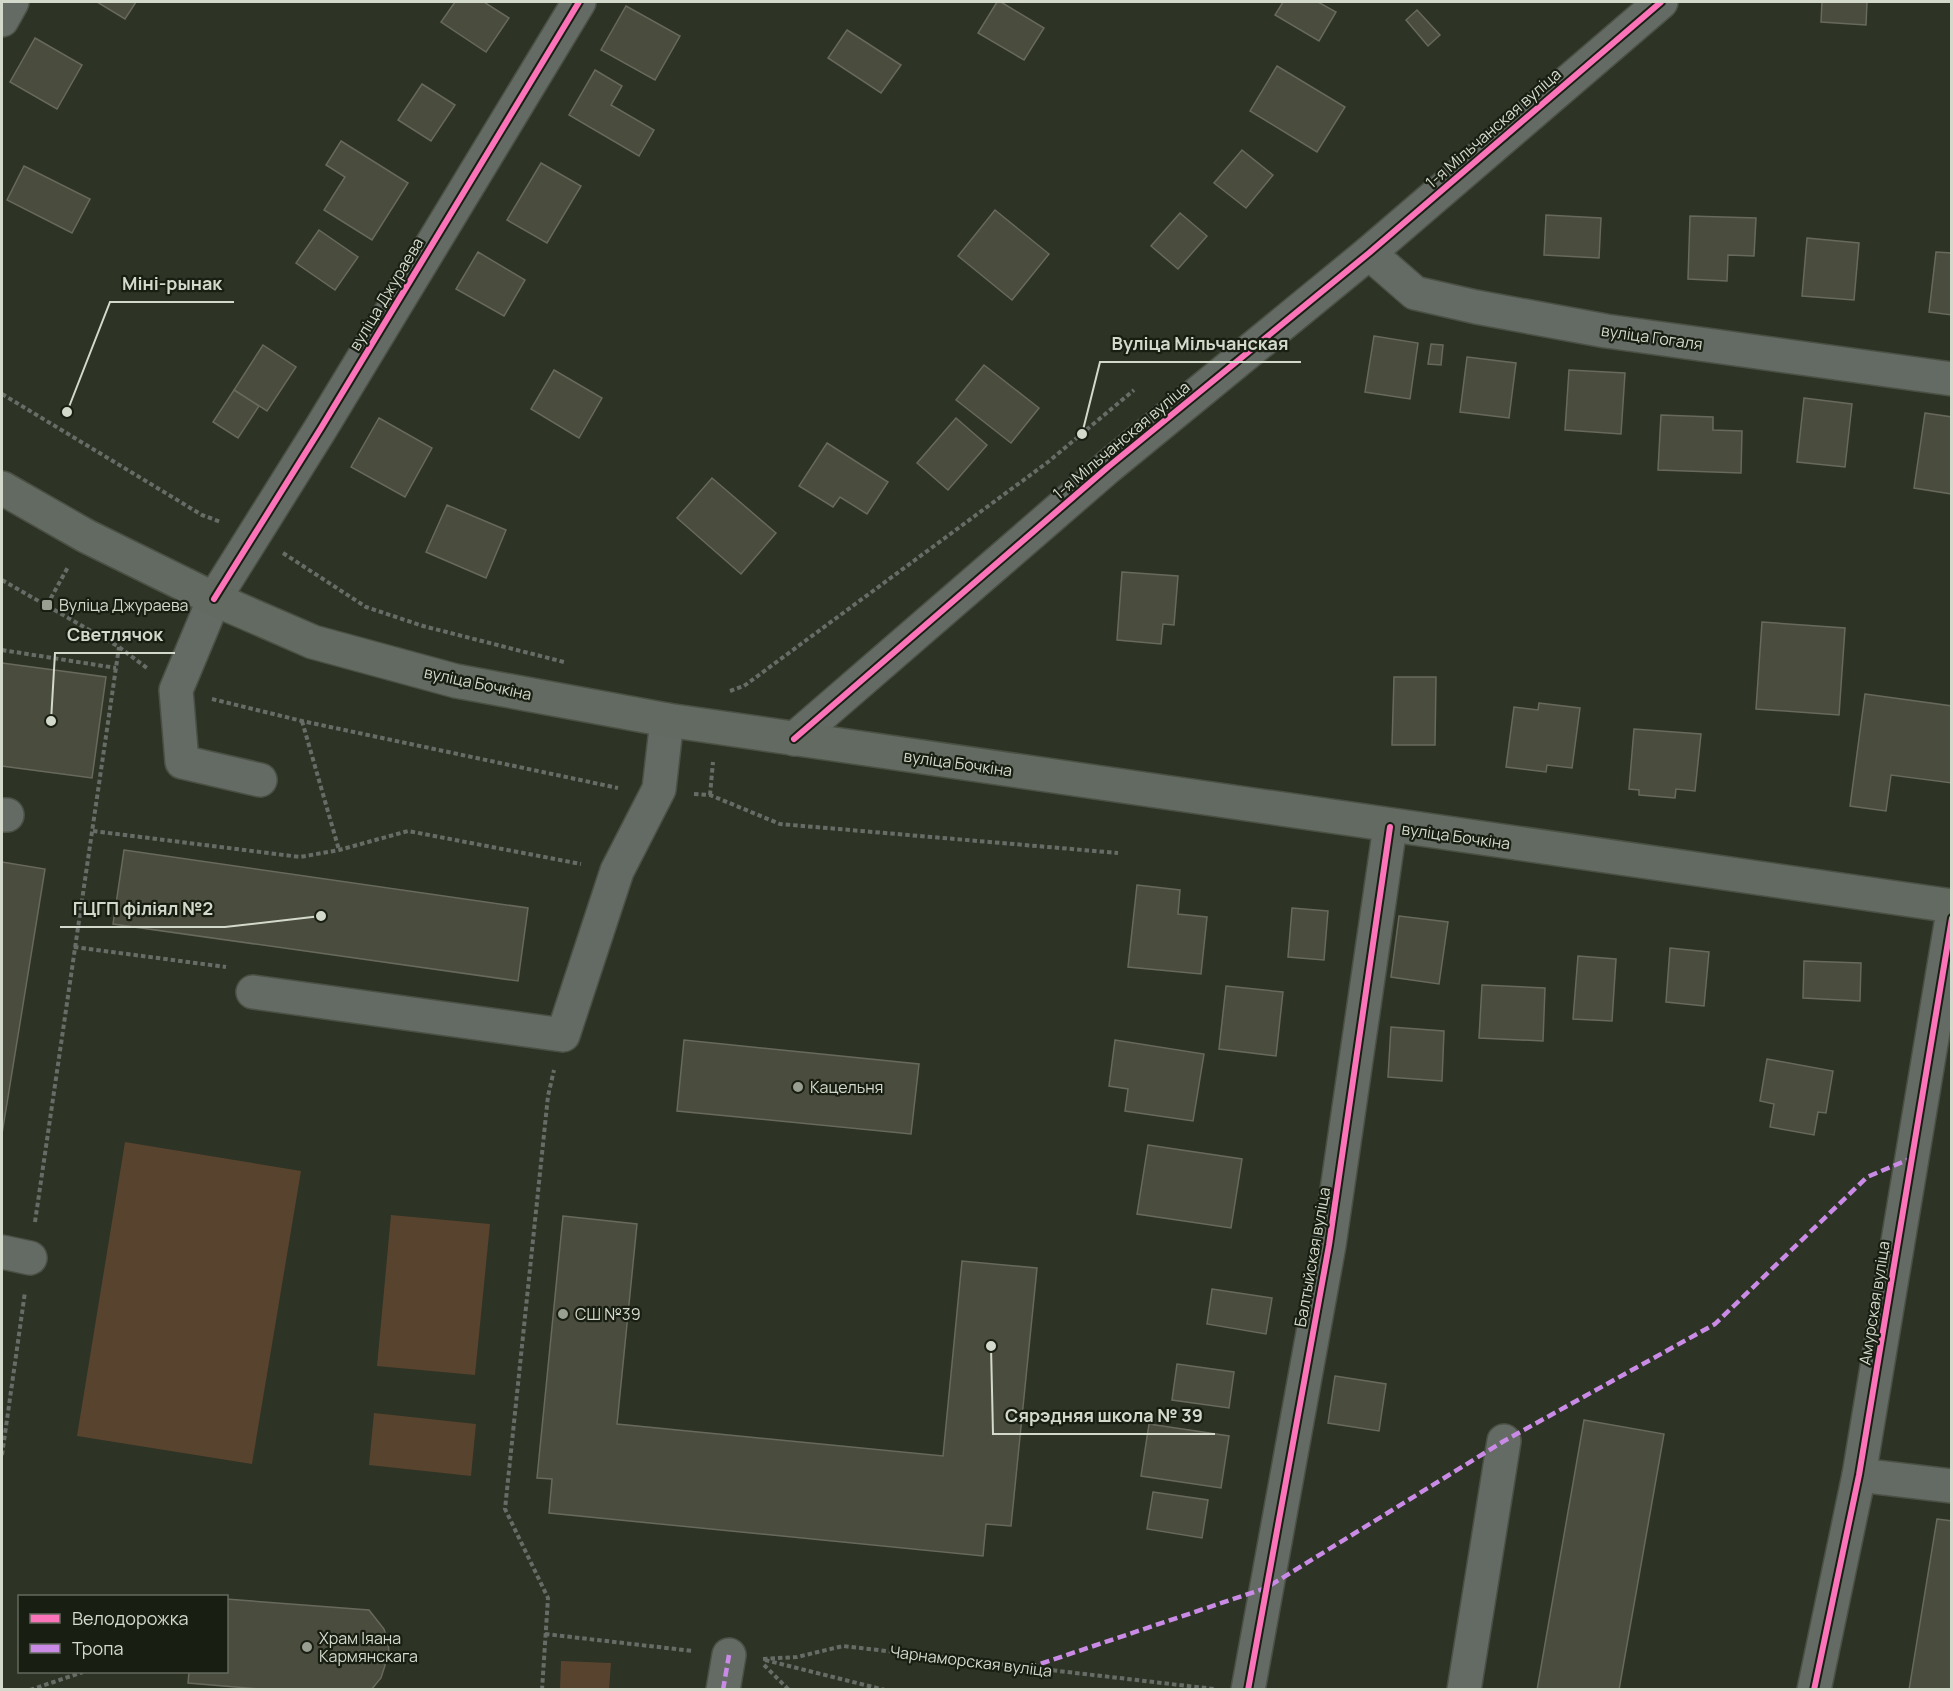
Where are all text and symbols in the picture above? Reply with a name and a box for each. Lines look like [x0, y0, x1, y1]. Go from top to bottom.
street label: 1-я Мільчанская вуліца [1421, 63, 1565, 193]
street label: вуліца Джураева [344, 233, 428, 355]
callout: Міні-рынак [110, 266, 234, 302]
text: Міні-рынак [122, 271, 223, 295]
street label: вуліца Гогаля [1600, 319, 1704, 355]
callout: Вуліца Мільчанская [1100, 326, 1301, 362]
text: Вуліца Мільчанская [1112, 331, 1288, 355]
street label: 1-я Мільчанская вуліца [1048, 376, 1194, 504]
place label: Вуліца Джураева [59, 594, 188, 616]
marker: Вуліца Джураева [40, 598, 54, 612]
callout: Светлячок [55, 617, 175, 653]
text: Светлячок [67, 622, 164, 646]
street label: вуліца Бочкіна [422, 661, 534, 705]
street label: вуліца Бочкіна [902, 744, 1014, 782]
street label: вуліца Бочкіна [1400, 817, 1512, 855]
callout: ГЦГП філіял №2 [60, 891, 225, 927]
text: ГЦГП філіял №2 [73, 896, 213, 920]
place label: Кацельня [810, 1076, 883, 1098]
marker: Кацельня [791, 1080, 805, 1094]
street label: Балтыйская вуліца [1289, 1185, 1335, 1329]
street label: Амурская вуліца [1853, 1239, 1895, 1367]
place label: СШ №39 [575, 1303, 641, 1325]
marker: СШ №39 [556, 1307, 570, 1321]
callout: Сярэдняя школа № 39 [993, 1398, 1215, 1434]
text: Сярэдняя школа № 39 [1005, 1403, 1203, 1427]
legend [18, 1595, 228, 1673]
text: Велодорожка [72, 1606, 189, 1630]
place label: Храм Іяана Кармянскага [319, 1627, 418, 1667]
text: Тропа [72, 1636, 123, 1660]
marker: Храм Іяана Кармянскага [300, 1640, 314, 1654]
street label: Чарнаморская вуліца [889, 1640, 1053, 1682]

